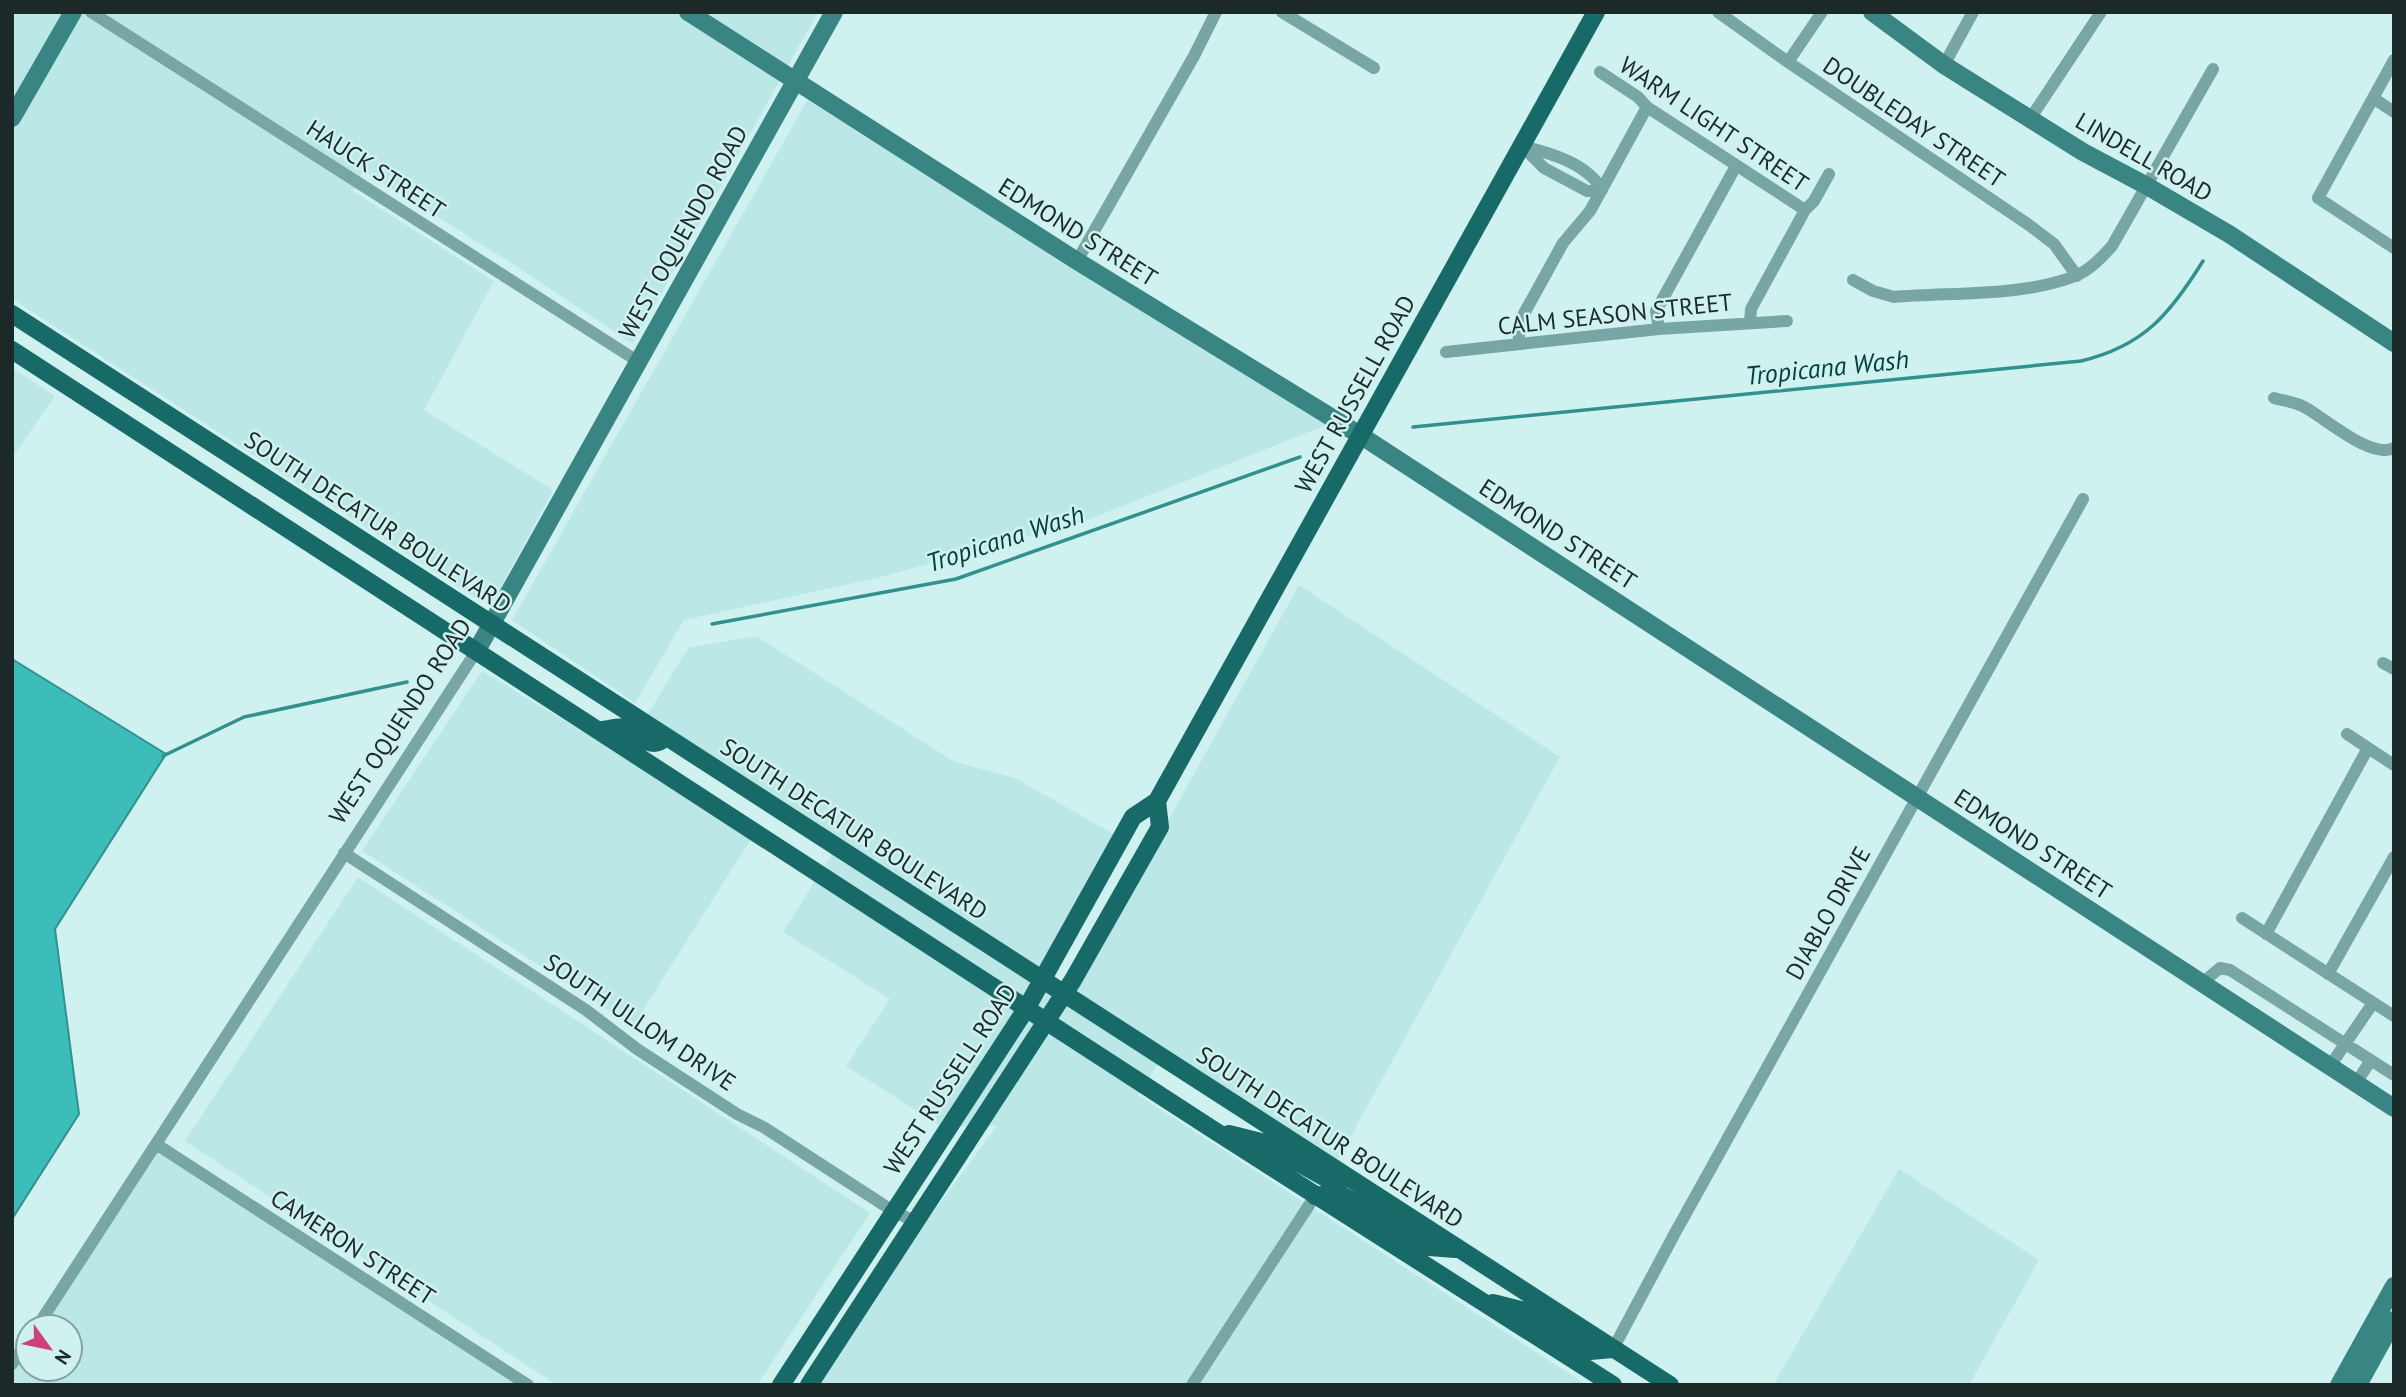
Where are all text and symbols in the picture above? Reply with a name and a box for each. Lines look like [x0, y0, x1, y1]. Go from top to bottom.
street label: WARM LIGHT STREET [1614, 49, 1814, 199]
street label: DOUBLEDAY STREET [1817, 50, 2011, 194]
street label: LINDELL ROAD [2070, 105, 2218, 209]
street label: HAUCK STREET [301, 113, 451, 225]
street label: WEST OQUENDO ROAD [611, 120, 755, 344]
street label: EDMOND STREET [993, 171, 1163, 293]
street label: CALM SEASON STREET [1496, 286, 1734, 342]
street label: WEST RUSSELL ROAD [1288, 290, 1422, 498]
water label: Tropicana Wash [1744, 342, 1910, 392]
street label: SOUTH DECATUR BOULEVARD [239, 424, 517, 620]
street label: EDMOND STREET [1473, 472, 1643, 596]
water label: Tropicana Wash [922, 497, 1088, 579]
street label: WEST OQUENDO ROAD [322, 612, 478, 830]
street label: SOUTH DECATUR BOULEVARD [715, 731, 993, 927]
street label: EDMOND STREET [1948, 782, 2118, 906]
street label: DIABLO DRIVE [1779, 841, 1877, 985]
street label: SOUTH ULLOM DRIVE [538, 946, 742, 1098]
street label: WEST RUSSELL ROAD [877, 978, 1023, 1180]
street label: SOUTH DECATUR BOULEVARD [1191, 1039, 1469, 1235]
street label: CAMERON STREET [265, 1182, 441, 1312]
north arrow [14, 1313, 84, 1383]
text: N [50, 1345, 77, 1369]

